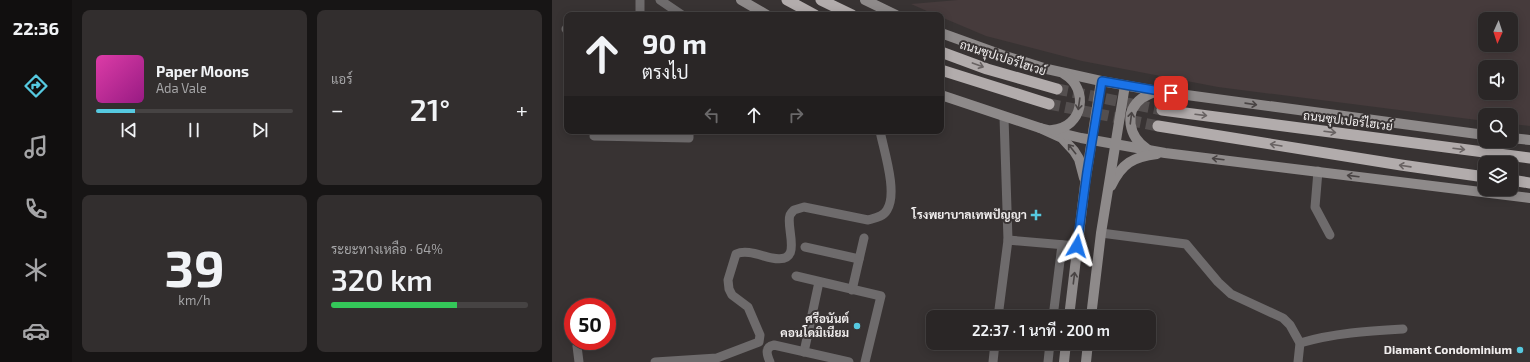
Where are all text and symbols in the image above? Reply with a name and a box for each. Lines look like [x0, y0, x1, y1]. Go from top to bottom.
north arrow [1478, 12, 1518, 52]
map controls [1478, 12, 1518, 196]
text: 22:36 [13, 17, 59, 39]
text: 90 m [642, 26, 707, 60]
icon: ahead [576, 28, 628, 80]
street label: ถนนซุปเปอร์ไฮเวย์ [957, 36, 1048, 80]
button: sound [1478, 60, 1518, 100]
text: ตรงไป [642, 61, 689, 83]
text: Paper Moons [156, 62, 249, 80]
one-way arrow [971, 62, 983, 70]
text: แอร์ [331, 71, 352, 87]
icon: directions [22, 72, 50, 100]
pin [1154, 76, 1188, 110]
text: Ada Vale [156, 80, 207, 96]
icon: arrive [1160, 82, 1182, 104]
text: 21° [410, 91, 450, 127]
text: − [331, 96, 344, 122]
text: + [516, 96, 528, 122]
one-way arrow [1075, 97, 1083, 110]
one-way arrow [1244, 100, 1257, 108]
icon: left [701, 104, 723, 126]
icon: ahead [743, 104, 765, 126]
icon: right [785, 104, 807, 126]
street label: ถนนซุปเปอร์ไฮเวย์ [1302, 108, 1394, 135]
button: search [1478, 108, 1518, 148]
one-way arrow [1194, 111, 1207, 119]
one-way arrow [1127, 112, 1135, 125]
icon: previous [118, 119, 140, 141]
icon: pause [183, 119, 205, 141]
icon: next [249, 119, 271, 141]
one-way arrow [1323, 128, 1336, 136]
icon: music [22, 133, 50, 161]
one-way arrow [1270, 141, 1283, 149]
one-way arrow [1067, 143, 1076, 154]
one-way arrow [1452, 145, 1465, 152]
one-way arrow [1212, 155, 1225, 163]
button: layers [1478, 156, 1518, 196]
one-way arrow [1399, 162, 1412, 170]
one-way arrow [1347, 172, 1360, 180]
icon: phone [22, 195, 50, 223]
place label: โรงพยาบาลเทพปัญญา [911, 207, 1027, 222]
marker: โรงพยาบาลเทพปัญญา [1030, 209, 1042, 221]
position arrow [1056, 225, 1098, 267]
text: 39 [164, 235, 225, 297]
text: ระยะทางเหลือ · 64% [331, 241, 443, 257]
icon: climate [22, 256, 50, 284]
text: 320 km [331, 261, 433, 297]
one-way arrow [1070, 272, 1077, 285]
text: km/h [178, 292, 211, 308]
speed limit sign: 50 [564, 298, 616, 350]
place label: ศรีอนันต์ คอนโดมิเนียม [780, 311, 850, 339]
icon: car [22, 317, 50, 345]
marker: ศรีอนันต์ คอนโดมิเนียม [852, 321, 862, 331]
text: 22:37 · 1 นาที · 200 m [972, 321, 1110, 339]
place label: Diamant Condominium [1384, 342, 1512, 356]
marker: Diamant Condominium [1515, 345, 1525, 355]

